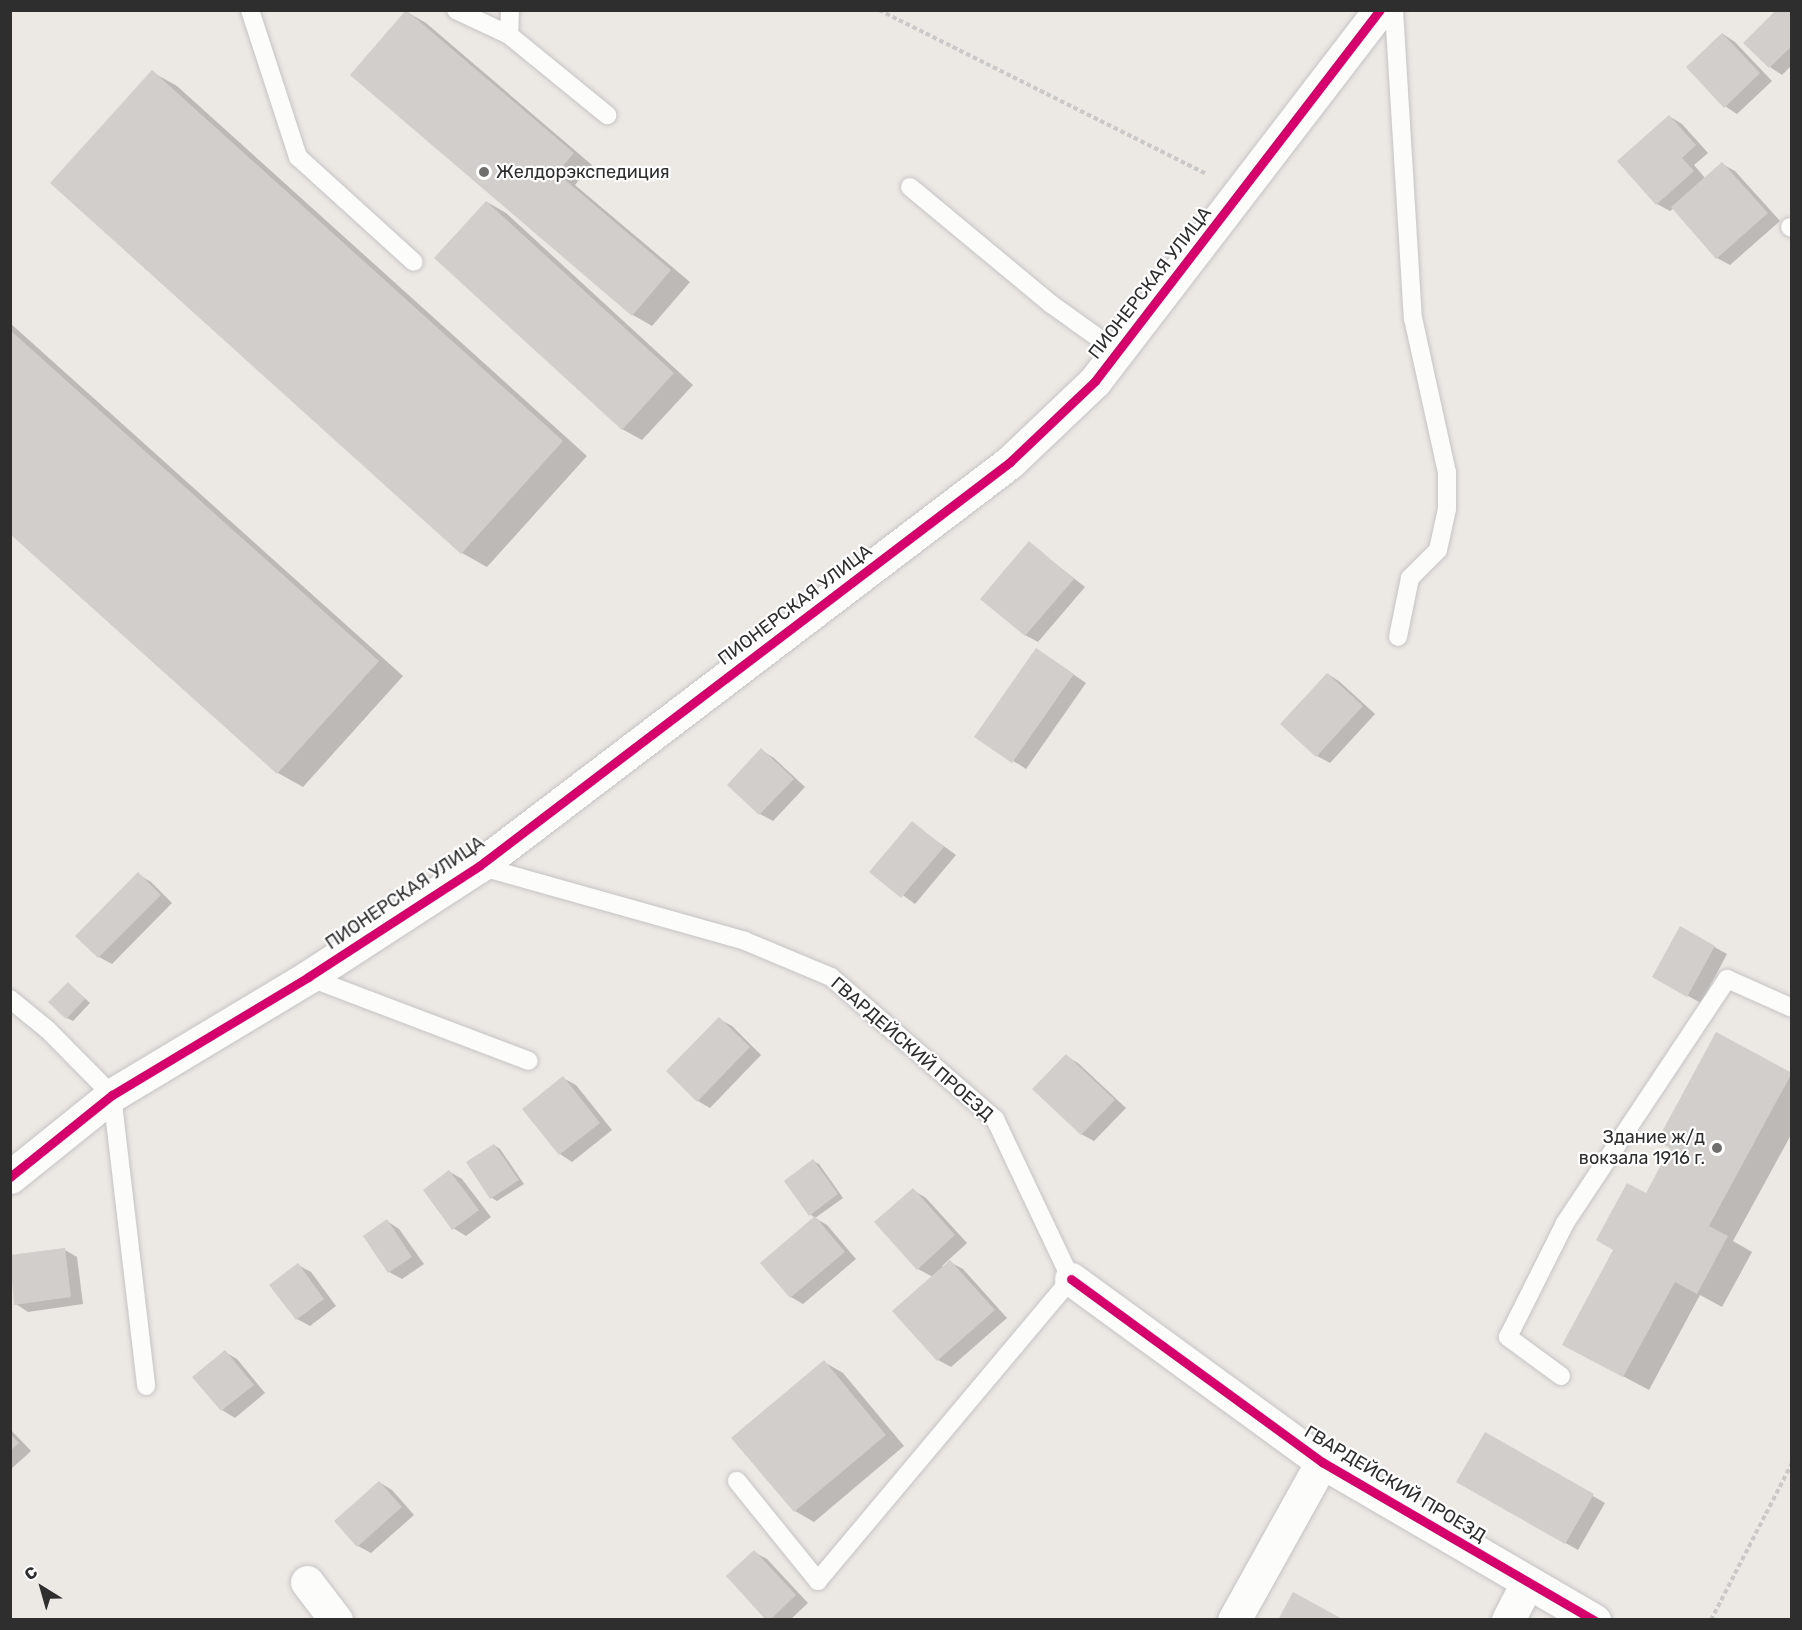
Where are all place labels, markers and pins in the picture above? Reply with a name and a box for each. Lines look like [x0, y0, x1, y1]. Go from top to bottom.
place label: Желдорэкспедиция [496, 161, 670, 183]
marker: Желдорэкспедиция [477, 165, 491, 179]
place label: Здание ж/д вокзала 1916 г. [1579, 1127, 1705, 1170]
marker: Здание ж/д вокзала 1916 г. [1710, 1141, 1724, 1155]

